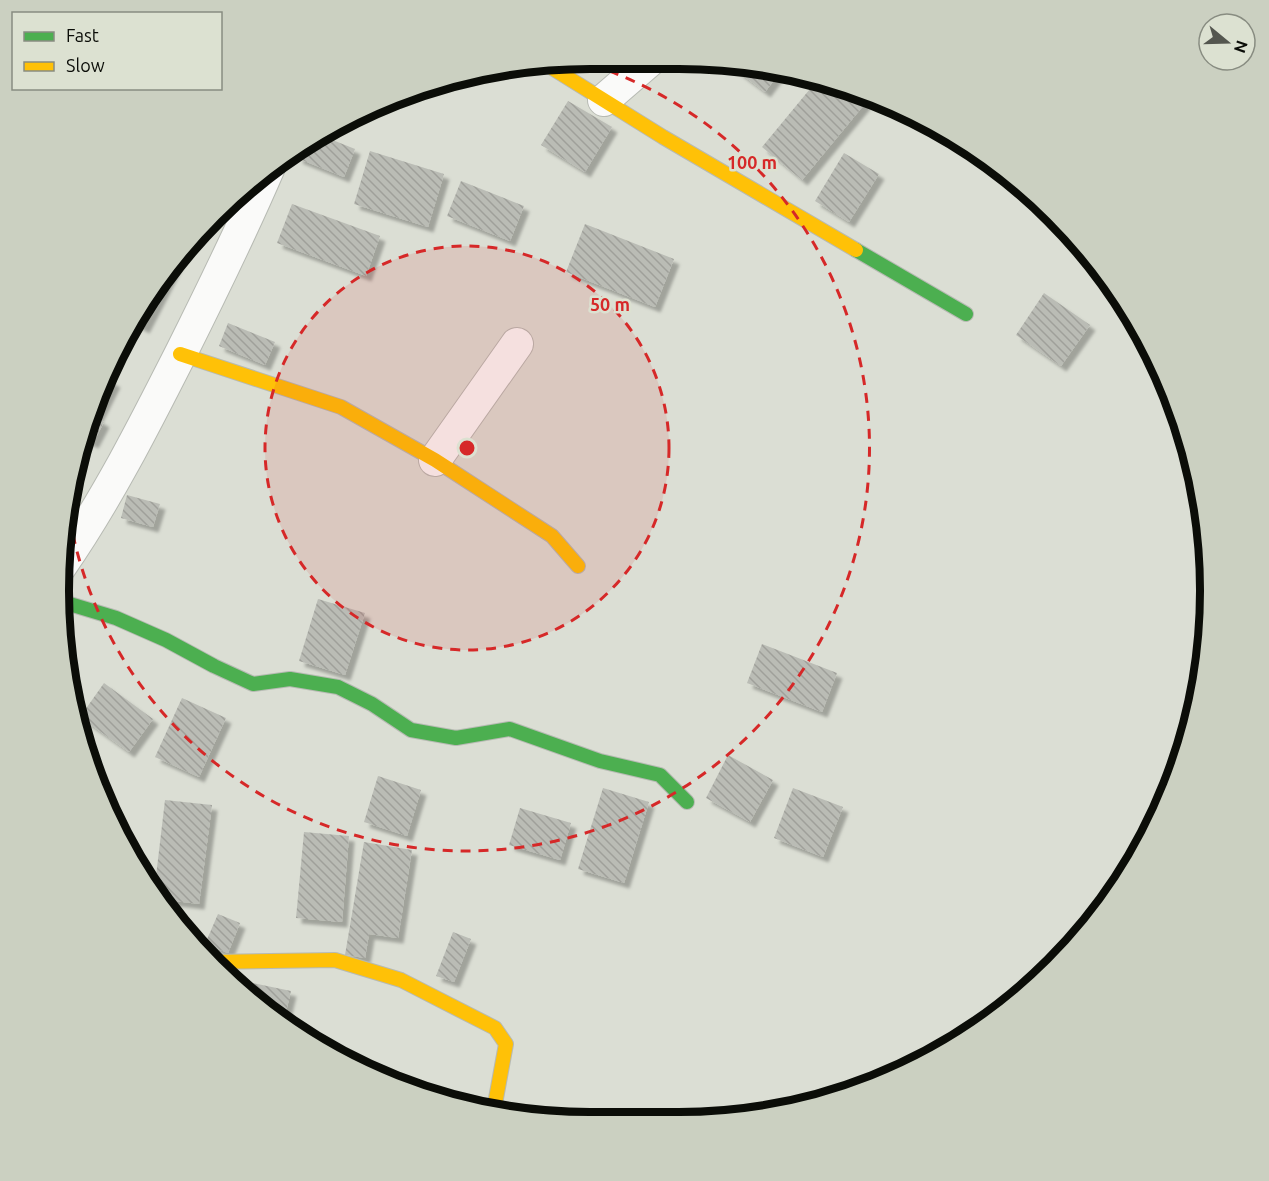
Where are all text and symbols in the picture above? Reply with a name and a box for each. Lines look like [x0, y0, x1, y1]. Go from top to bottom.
legend [12, 12, 222, 90]
north arrow [1197, 12, 1257, 72]
text: Fast [66, 25, 99, 45]
text: N [1231, 38, 1252, 55]
text: Slow [66, 55, 105, 75]
text: 100 m [727, 152, 777, 172]
text: 50 m [590, 294, 630, 314]
centre of rings [457, 438, 477, 458]

